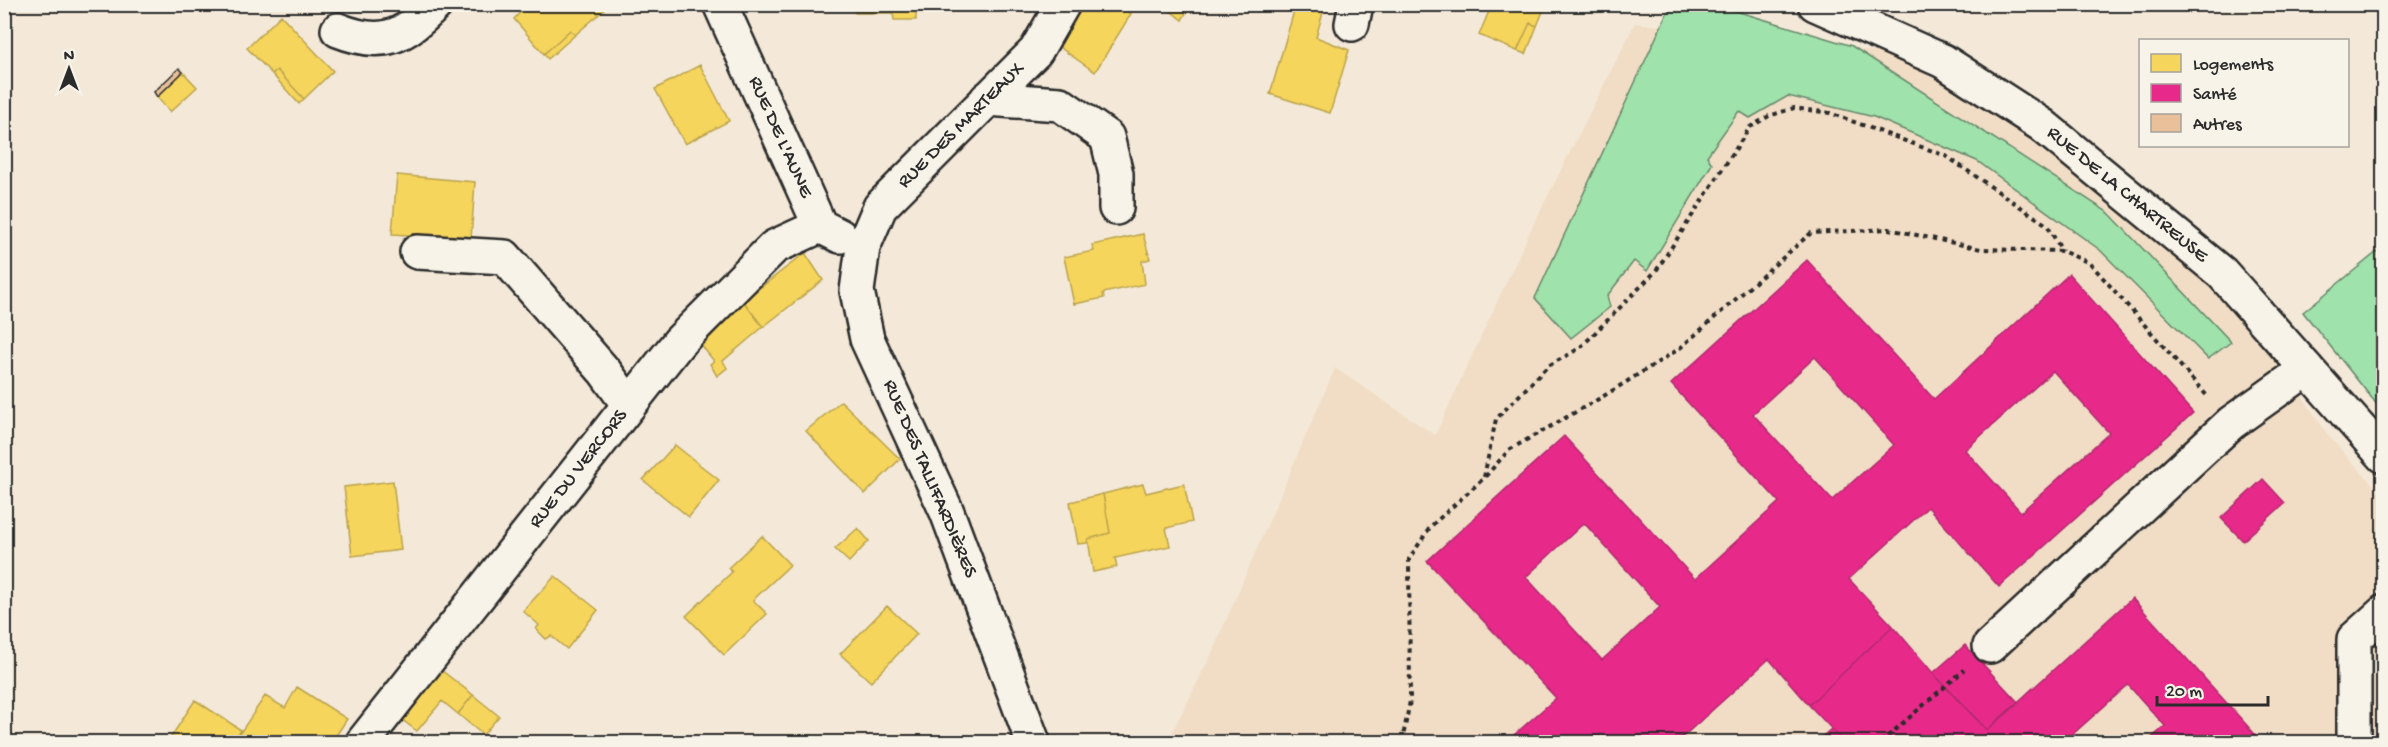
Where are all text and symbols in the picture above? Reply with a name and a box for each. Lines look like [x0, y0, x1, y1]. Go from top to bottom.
north arrow [39, 39, 99, 99]
legend [2139, 39, 2349, 147]
text: N [64, 48, 75, 67]
text: Logements [2193, 55, 2274, 76]
street label: RUE DES MARTEAUX [893, 57, 1030, 194]
street label: RUE DE L'AUNE [743, 73, 818, 203]
text: Santé [2193, 85, 2237, 106]
text: Autres [2193, 115, 2243, 136]
street label: RUE DE LA CHARTREUSE [2042, 122, 2213, 269]
street label: RUE DES TALLIFARDIÈRES [877, 376, 982, 582]
street label: RUE DU VERCORS [525, 404, 633, 533]
scale bar [2157, 669, 2268, 707]
text: 20 m [2166, 682, 2202, 703]

